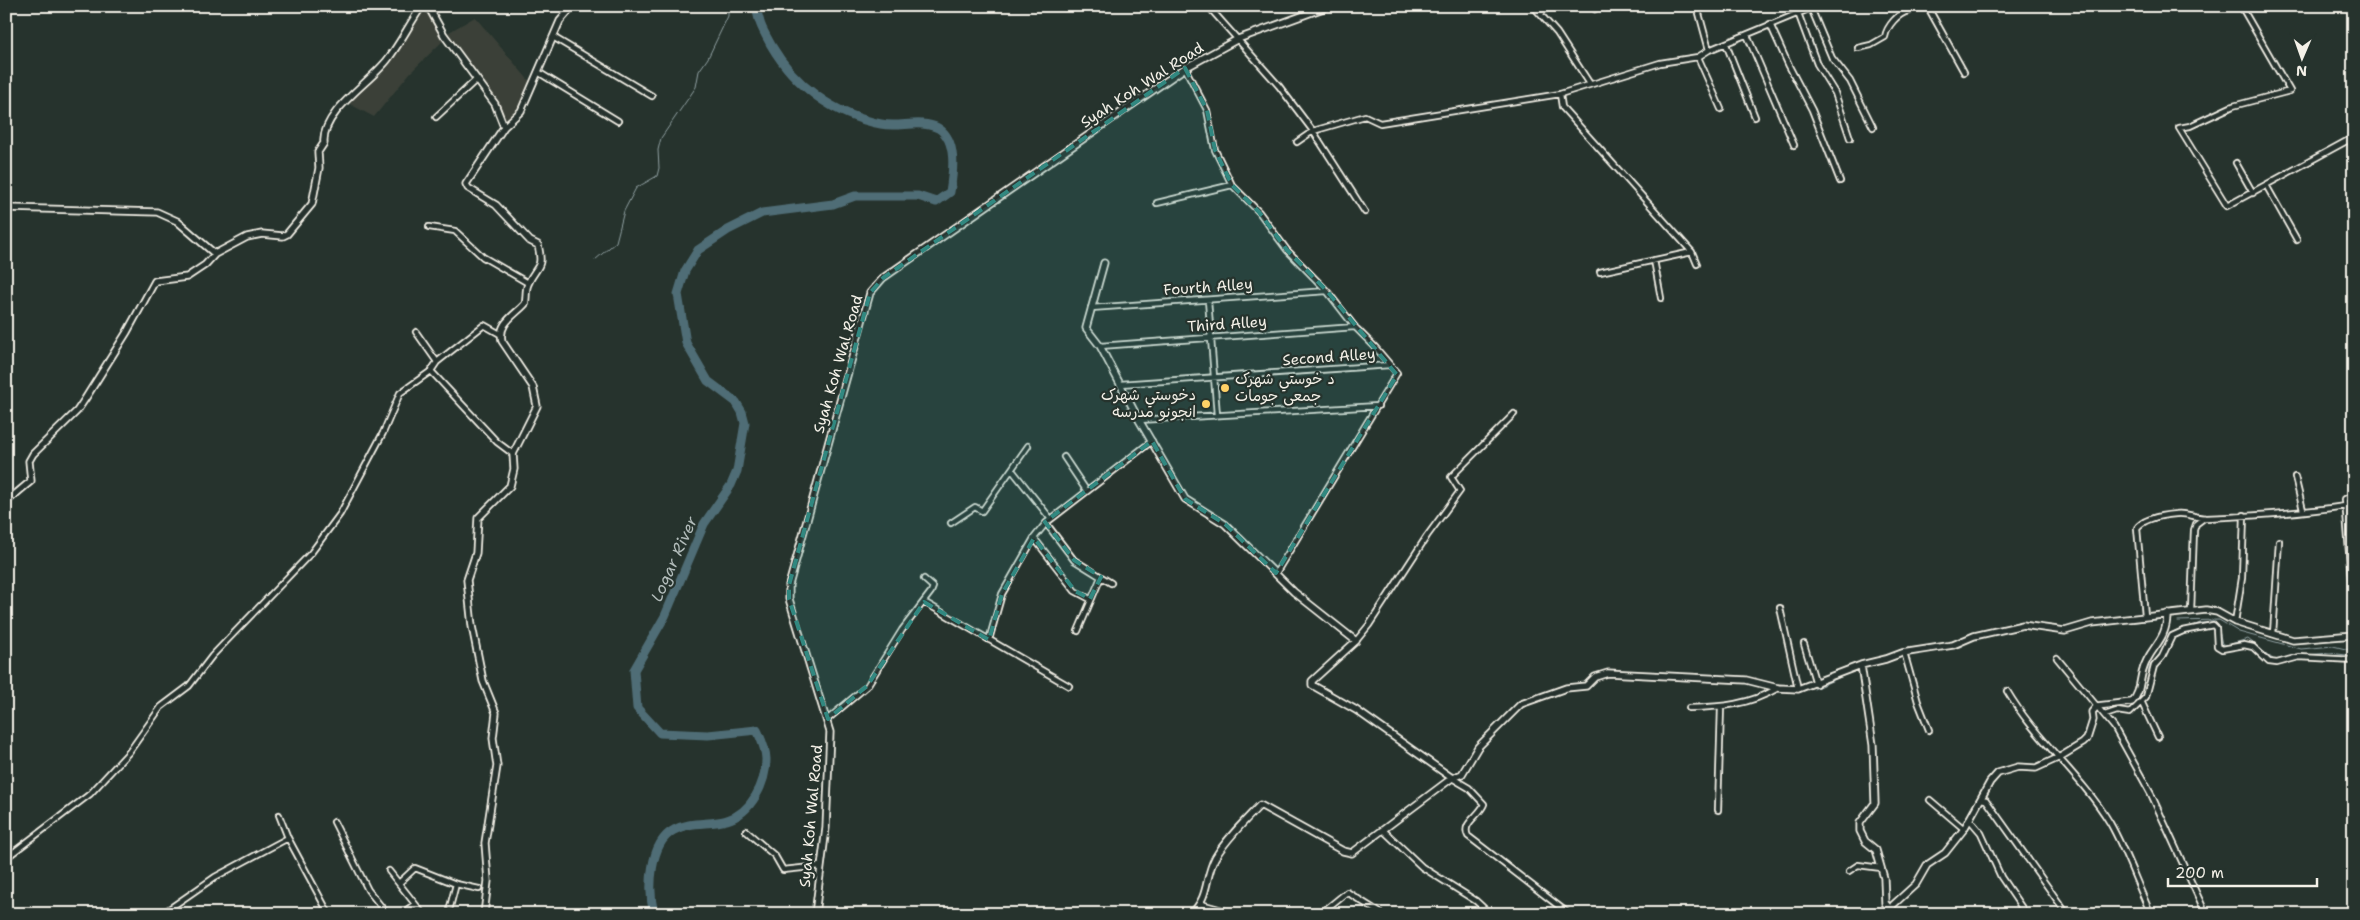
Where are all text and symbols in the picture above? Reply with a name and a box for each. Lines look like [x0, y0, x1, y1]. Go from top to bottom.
north arrow [2278, 32, 2328, 82]
street label: Syah Koh Wal Road [1077, 37, 1208, 132]
text: N [2296, 62, 2307, 80]
street label: Fourth Alley [1163, 274, 1253, 300]
street label: Syah Koh Wal Road [809, 292, 867, 436]
street label: Third Alley [1187, 311, 1267, 337]
street label: Second Alley [1282, 344, 1376, 370]
place label: د خوستي شهرک جمعی جومات [1235, 369, 1335, 406]
marker: د خوستي شهرک جمعی جومات [1219, 382, 1231, 394]
place label: دخوستي شهرک انجونو مدرسه [1101, 385, 1196, 422]
marker: دخوستي شهرک انجونو مدرسه [1200, 398, 1212, 410]
water label: Logar River [646, 513, 702, 605]
street label: Syah Koh Wal Road [795, 743, 827, 888]
scale bar [2168, 855, 2316, 887]
text: 200 m [2175, 863, 2224, 883]

